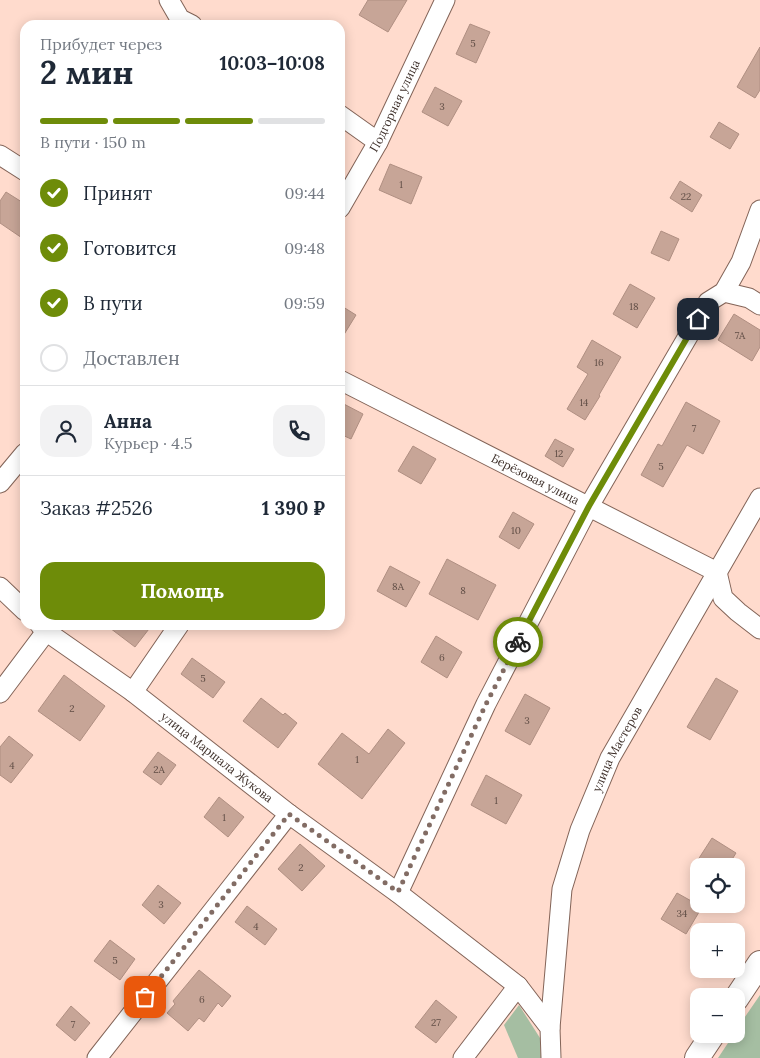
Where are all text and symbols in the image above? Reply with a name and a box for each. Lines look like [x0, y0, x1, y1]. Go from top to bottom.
text: Прибудет через [40, 34, 162, 54]
house number: 5 [470, 37, 476, 50]
text: 10:03–10:08 [220, 51, 325, 75]
text: 2 мин [40, 52, 133, 93]
street label: Подгорная улица [366, 57, 423, 154]
house number: 3 [439, 100, 445, 113]
text: В пути · 150 m [40, 132, 146, 152]
house number: 1 [399, 178, 403, 191]
icon: check [40, 179, 68, 207]
text: Принят [83, 181, 152, 205]
text: 09:44 [284, 183, 325, 203]
house number: 22 [681, 190, 691, 203]
icon: check [40, 234, 68, 262]
text: Готовится [83, 236, 177, 260]
text: 09:48 [284, 238, 325, 258]
icon: check [40, 289, 68, 317]
text: В пути [83, 291, 143, 315]
text: 09:59 [284, 293, 325, 313]
pin [677, 298, 719, 340]
house number: 18 [629, 300, 639, 313]
icon: home [684, 305, 712, 333]
house number: 7А [735, 329, 746, 342]
text: Доставлен [83, 346, 180, 370]
house number: 16 [594, 356, 604, 369]
house number: 14 [579, 396, 589, 409]
button: person [40, 405, 92, 457]
button: phone [273, 405, 325, 457]
text: Анна [104, 409, 152, 433]
house number: 7 [692, 422, 697, 435]
text: Курьер · 4.5 [104, 433, 193, 453]
house number: 12 [554, 447, 564, 460]
street label: Берёзовая улица [489, 450, 582, 508]
house number: 5 [658, 460, 664, 473]
text: Заказ #2526 [40, 496, 153, 520]
text: 1 390 ₽ [262, 496, 325, 520]
house number: 10 [511, 524, 521, 537]
button: Помощь [40, 562, 325, 620]
house number: 8А [392, 580, 405, 593]
house number: 8 [460, 584, 466, 597]
courier [493, 617, 543, 667]
icon: bike [504, 628, 532, 656]
house number: 6 [439, 651, 445, 664]
house number: 5 [200, 672, 206, 685]
house number: 2 [69, 702, 75, 715]
street label: улица Мастеров [589, 704, 645, 794]
street label: улица Маршала Жукова [158, 709, 276, 806]
house number: 3 [524, 714, 530, 727]
house number: 1 [355, 753, 359, 766]
house number: 4 [9, 759, 15, 772]
house number: 2А [153, 763, 166, 776]
house number: 1 [494, 794, 498, 807]
house number: 1 [222, 811, 226, 824]
map controls [690, 858, 745, 1043]
button: locate [690, 858, 745, 913]
house number: 2 [298, 861, 304, 874]
house number: 3 [158, 898, 164, 911]
house number: 34 [677, 907, 688, 920]
house number: 4 [253, 920, 259, 933]
button: + [690, 923, 745, 978]
house number: 5 [112, 954, 118, 967]
pin [124, 976, 166, 1018]
icon: bag [131, 983, 159, 1011]
button: − [690, 988, 745, 1043]
house number: 6 [199, 993, 205, 1006]
house number: 27 [431, 1016, 441, 1029]
house number: 7 [71, 1018, 76, 1031]

